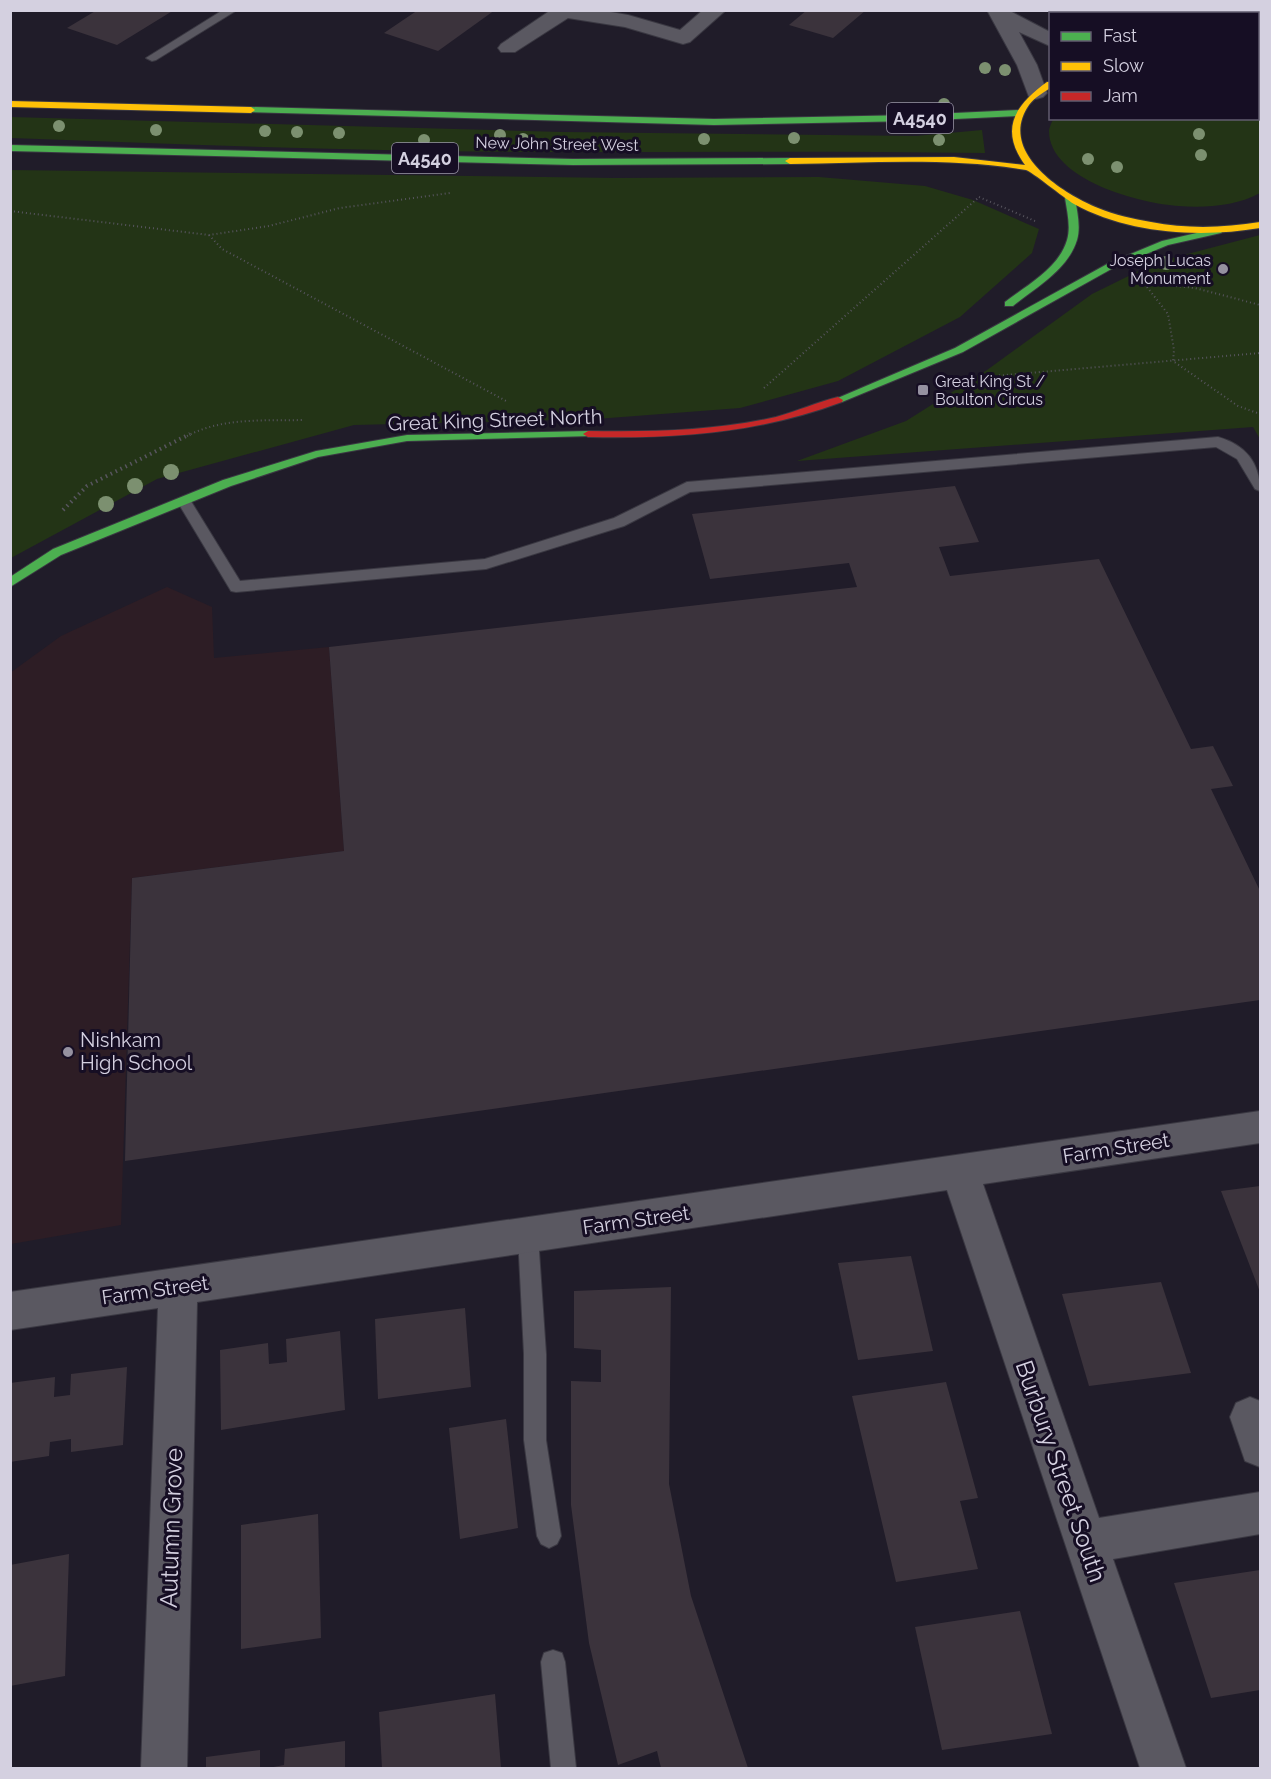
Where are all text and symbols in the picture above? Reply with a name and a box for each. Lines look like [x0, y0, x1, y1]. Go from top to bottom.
legend [1049, 12, 1259, 120]
text: Fast [1103, 25, 1137, 46]
text: Slow [1103, 55, 1144, 76]
text: Jam [1103, 85, 1138, 106]
road number: A4540 [887, 103, 953, 133]
street label: New John Street West [475, 133, 640, 155]
road number: A4540 [392, 143, 458, 173]
place label: Joseph Lucas Monument [1109, 251, 1212, 288]
marker: Joseph Lucas Monument [1216, 262, 1230, 276]
place label: Great King St / Boulton Circus [935, 372, 1045, 409]
marker: Great King St / Boulton Circus [916, 383, 930, 397]
street label: Great King Street North [387, 404, 603, 436]
place label: Nishkam High School [80, 1028, 193, 1075]
marker: Nishkam High School [61, 1045, 75, 1059]
street label: Farm Street [1061, 1128, 1171, 1168]
street label: Farm Street [581, 1201, 691, 1239]
street label: Farm Street [100, 1271, 210, 1309]
street label: Burbury Street South [1009, 1356, 1113, 1586]
street label: Autumn Grove [154, 1447, 188, 1609]

